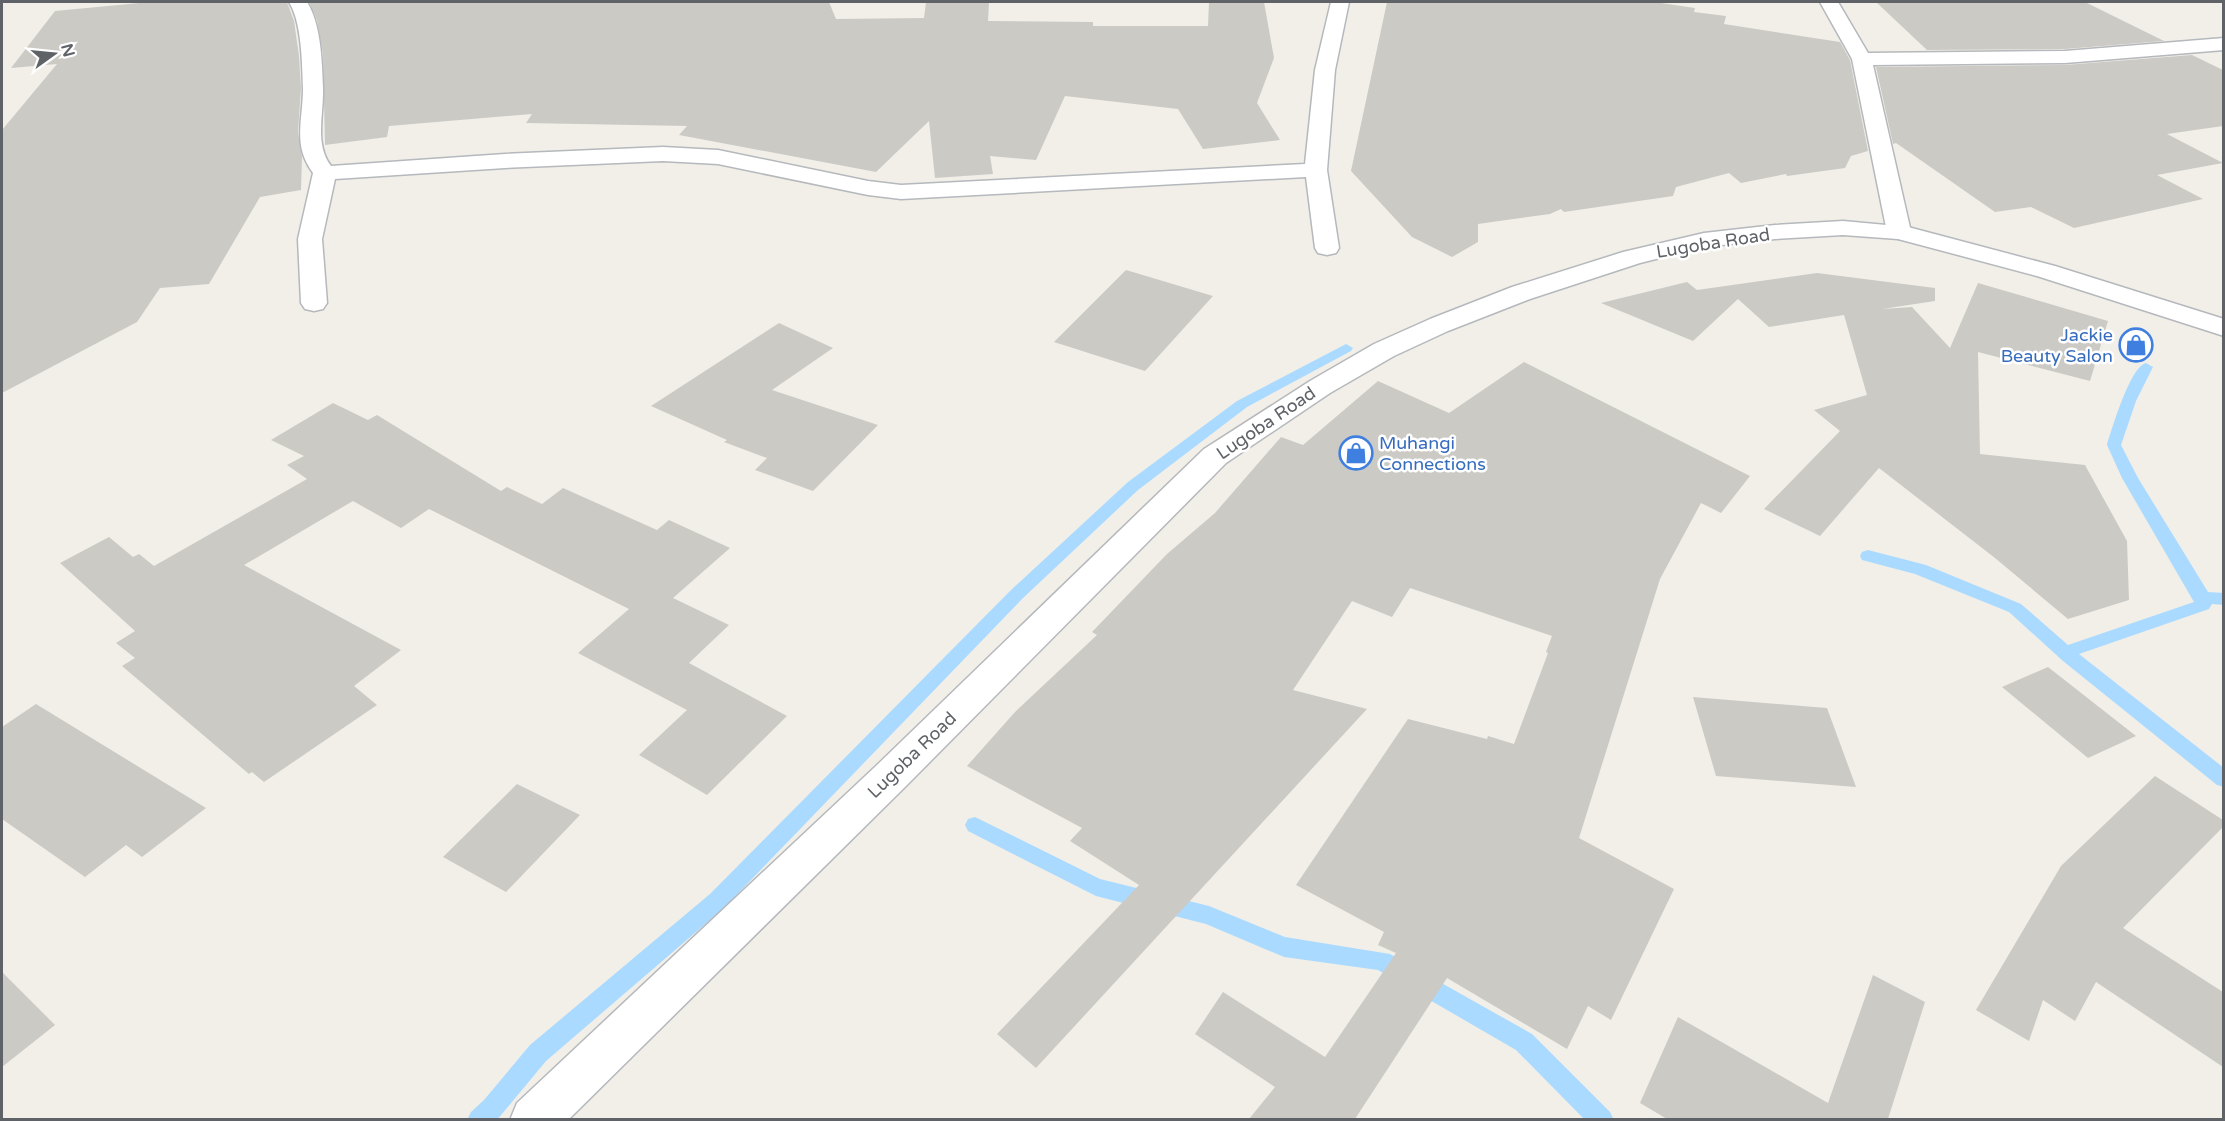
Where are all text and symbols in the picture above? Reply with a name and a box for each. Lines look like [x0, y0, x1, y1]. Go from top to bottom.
north arrow [24, 24, 84, 84]
text: N [56, 42, 79, 59]
street label: Lugoba Road [1654, 223, 1772, 263]
place label: Jackie Beauty Salon [2001, 324, 2113, 367]
shop icon: Jackie Beauty Salon [2118, 327, 2154, 363]
street label: Lugoba Road [1212, 382, 1320, 464]
place label: Muhangi Connections [1379, 432, 1486, 475]
shop icon: Muhangi Connections [1338, 435, 1374, 471]
street label: Lugoba Road [863, 707, 961, 803]

